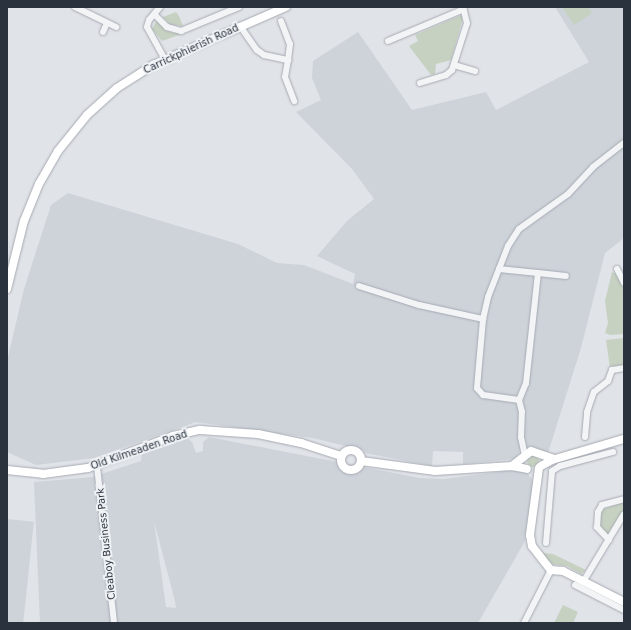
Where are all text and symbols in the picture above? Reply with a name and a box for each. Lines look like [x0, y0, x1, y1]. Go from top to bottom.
street label: Carrickphierish Road [142, 22, 240, 76]
street label: Old Kilmeaden Road [89, 428, 189, 472]
street label: Cleaboy Business Park [94, 487, 118, 601]

